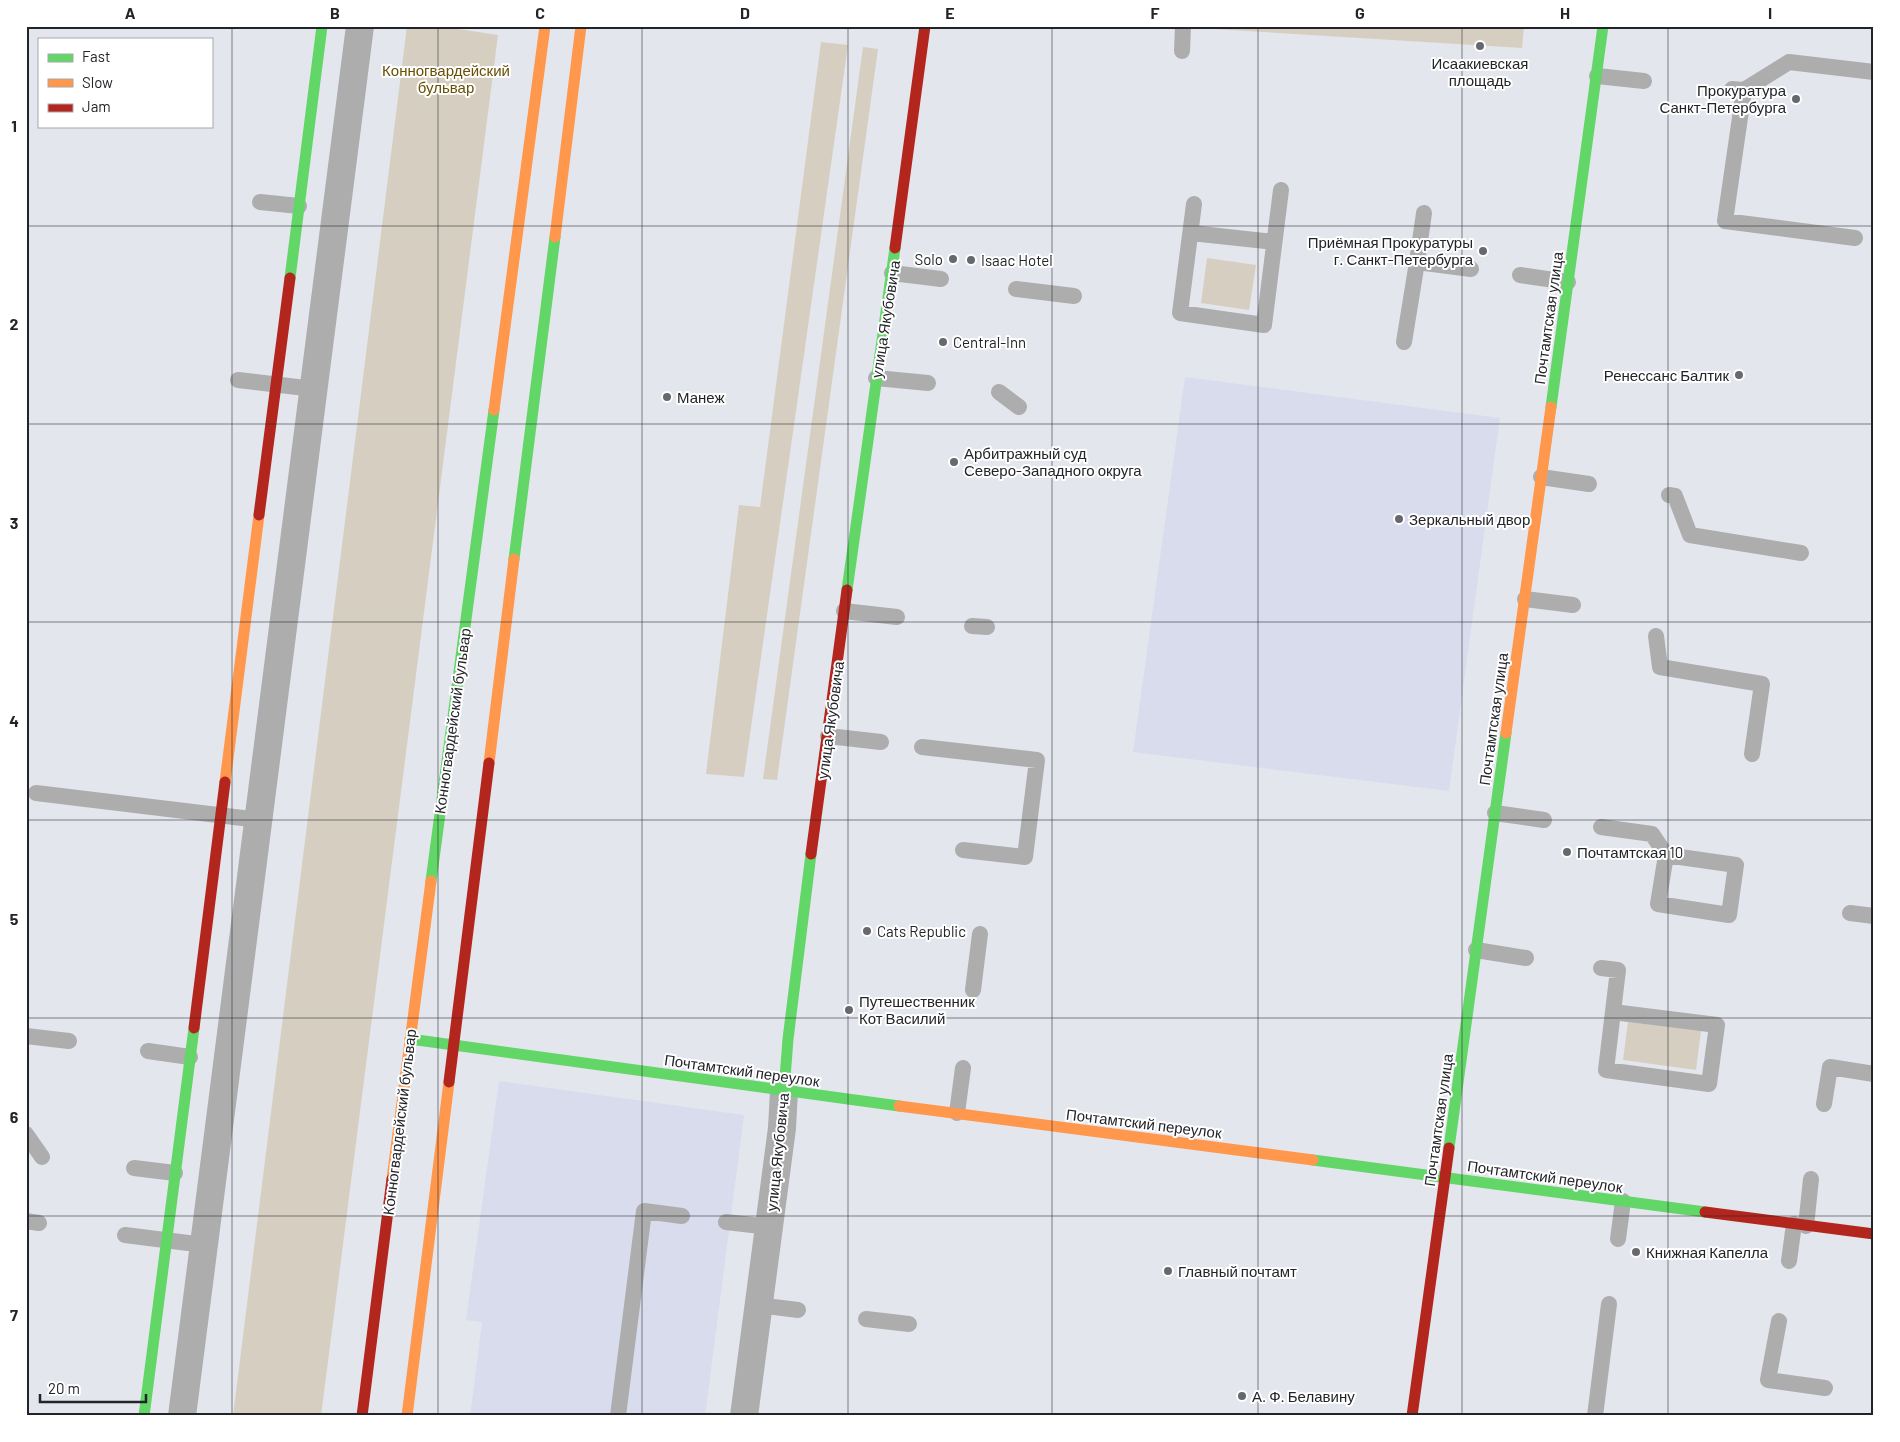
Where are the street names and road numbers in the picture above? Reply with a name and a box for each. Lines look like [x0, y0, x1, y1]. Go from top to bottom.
street label: Почтамтская улица [1530, 250, 1566, 385]
street label: улица Якубовича [867, 258, 903, 379]
street label: Конногвардейский бульвар [430, 627, 474, 815]
street label: Почтамтская улица [1475, 651, 1511, 786]
street label: улица Якубовича [813, 659, 847, 780]
street label: Конногвардейский бульвар [379, 1028, 419, 1216]
street label: Почтамтский переулок [663, 1050, 821, 1090]
street label: Почтамтская улица [1420, 1052, 1456, 1187]
street label: улица Якубовича [762, 1091, 792, 1212]
street label: Почтамтский переулок [1065, 1105, 1223, 1142]
street label: Почтамтский переулок [1466, 1156, 1624, 1196]

